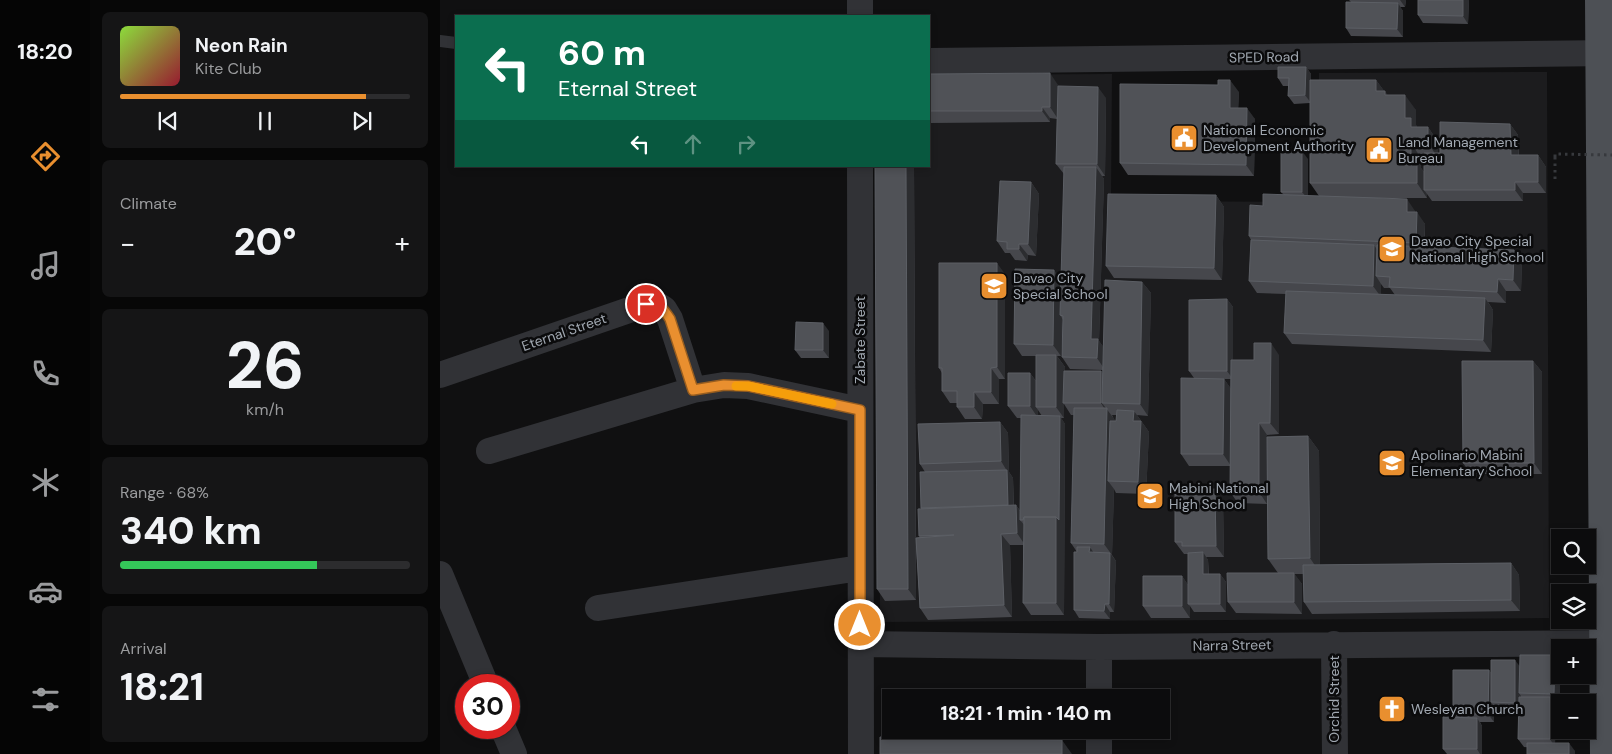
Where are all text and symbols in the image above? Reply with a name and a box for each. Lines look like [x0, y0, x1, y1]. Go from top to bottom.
text: 60 m [558, 30, 646, 76]
text: Neon Rain [195, 33, 288, 58]
icon: left [475, 35, 540, 100]
text: 18:20 [17, 37, 73, 66]
street label: SPED Road [1229, 47, 1299, 67]
text: Kite Club [195, 58, 262, 79]
text: Eternal Street [558, 74, 697, 103]
icon: previous [154, 107, 182, 135]
icon: pause [251, 107, 279, 135]
icon: next [348, 107, 376, 135]
place label: National Economic Development Authority [1203, 121, 1354, 155]
public building icon: National Economic Development Authority [1169, 123, 1199, 153]
icon: left [626, 130, 654, 158]
icon: ahead [679, 130, 707, 158]
icon: right [732, 130, 760, 158]
place label: Land Management Bureau [1398, 133, 1518, 167]
public building icon: Land Management Bureau [1364, 135, 1394, 165]
icon: directions [28, 139, 63, 174]
text: Climate [120, 193, 177, 214]
text: 20° [234, 217, 296, 267]
text: − [120, 225, 135, 262]
text: + [395, 225, 410, 262]
place label: Davao City Special National High School [1411, 232, 1544, 266]
school or university icon: Davao City Special National High School [1377, 234, 1407, 264]
icon: music [28, 248, 63, 283]
place label: Davao City Special School [1013, 269, 1108, 303]
school or university icon: Davao City Special School [979, 271, 1009, 301]
pin [625, 283, 667, 325]
icon: arrive [632, 290, 660, 318]
street label: Zabate Street [851, 296, 869, 384]
street label: Eternal Street [519, 309, 609, 355]
text: 26 [226, 324, 304, 408]
icon: phone [28, 356, 63, 391]
text: km/h [246, 399, 284, 420]
place label: Apolinario Mabini Elementary School [1411, 446, 1532, 480]
school or university icon: Apolinario Mabini Elementary School [1377, 448, 1407, 478]
icon: climate [28, 465, 63, 500]
place label: Mabini National High School [1169, 479, 1269, 513]
school or university icon: Mabini National High School [1135, 481, 1165, 511]
text: Range · 68% [120, 482, 209, 503]
text: 340 km [120, 506, 262, 556]
map controls [1551, 529, 1596, 739]
button: search [1551, 529, 1596, 574]
icon: car [28, 574, 63, 609]
button: layers [1551, 584, 1596, 629]
position arrow [833, 598, 885, 650]
street label: Narra Street [1193, 635, 1271, 655]
text: Arrival [120, 638, 167, 659]
button: + [1551, 639, 1596, 684]
street label: Orchid Street [1325, 655, 1343, 743]
text: 18:21 [120, 662, 204, 712]
speed limit sign: 30 [455, 674, 520, 739]
icon: filters [28, 682, 63, 717]
church icon: Wesleyan Church [1377, 694, 1407, 724]
button: − [1551, 694, 1596, 739]
place label: Wesleyan Church [1411, 700, 1523, 718]
text: 18:21 · 1 min · 140 m [940, 701, 1112, 726]

